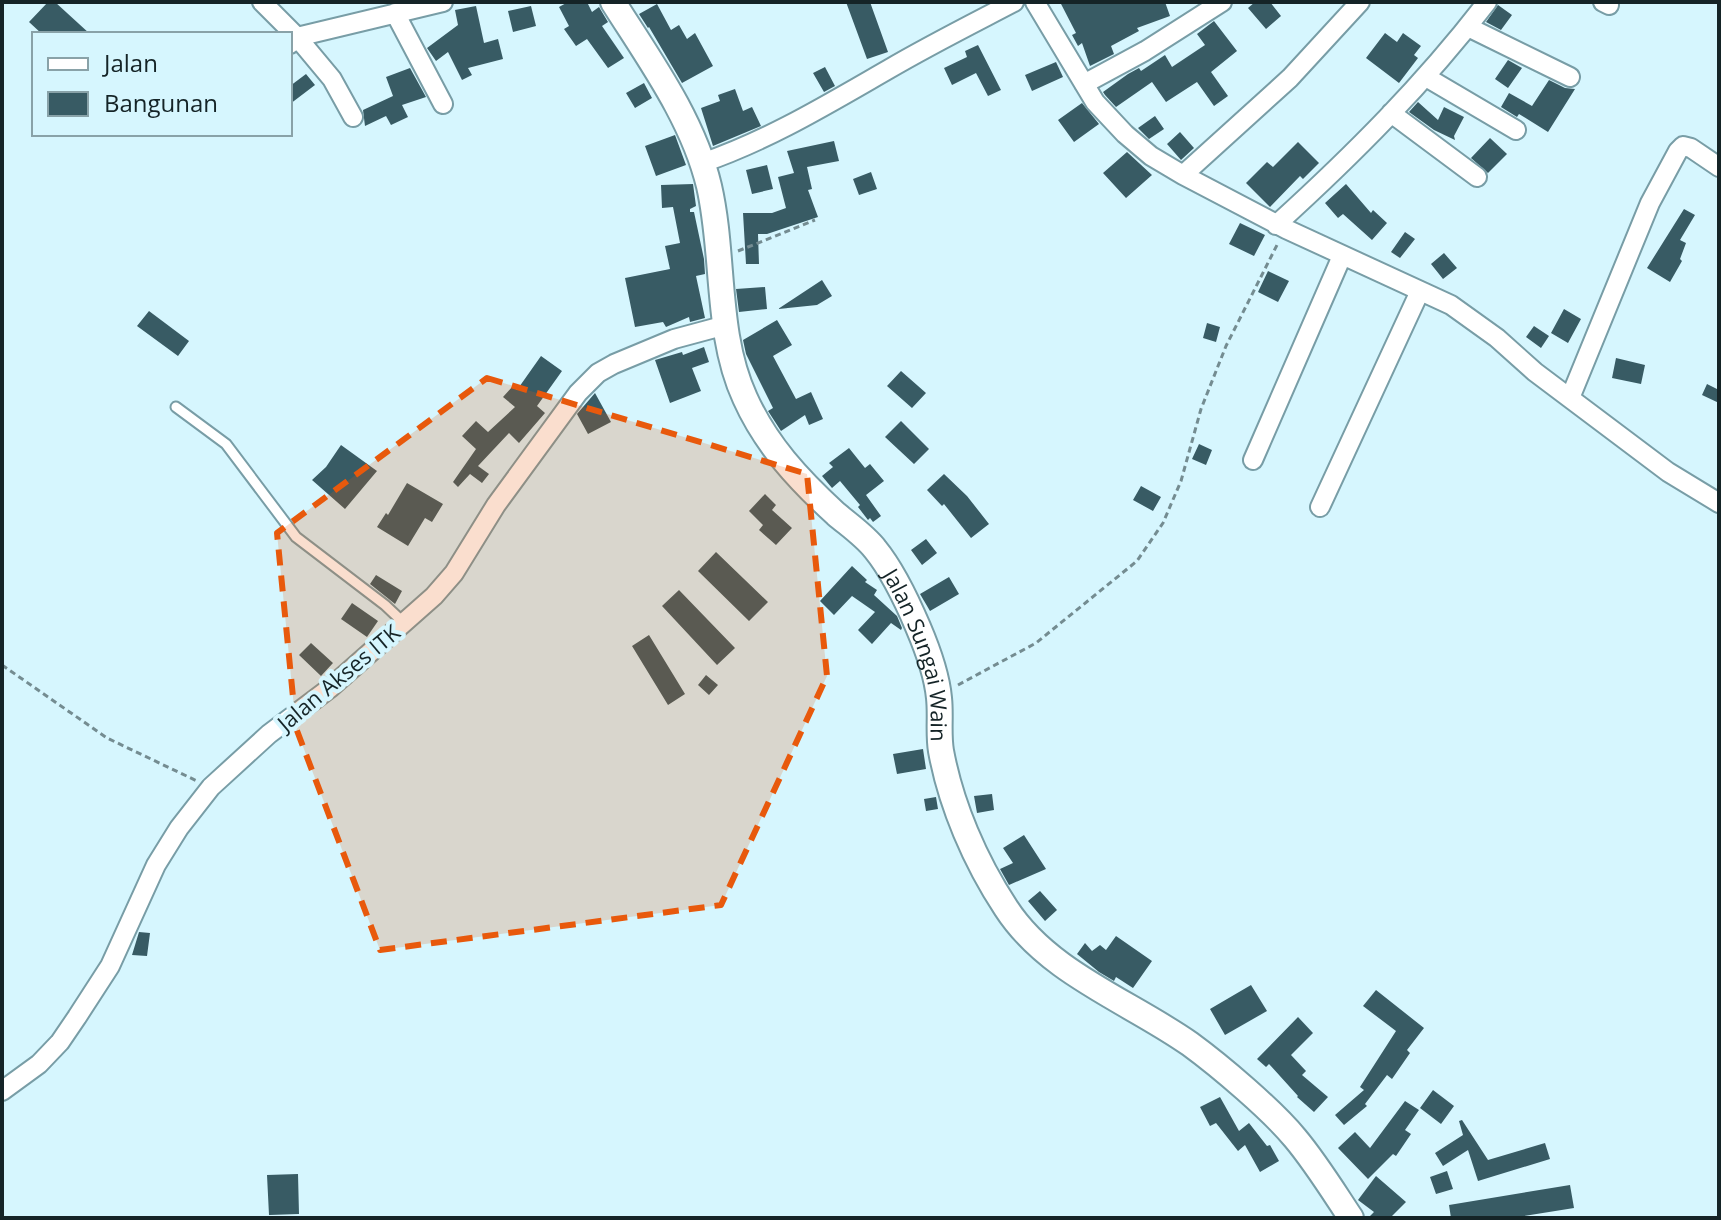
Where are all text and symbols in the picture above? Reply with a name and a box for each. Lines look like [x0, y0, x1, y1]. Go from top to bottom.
legend [32, 32, 292, 136]
text: Jalan [102, 46, 158, 79]
text: Bangunan [104, 86, 218, 119]
street label: Jalan Sungai Wain [876, 561, 955, 742]
street label: Jalan Akses ITK [269, 617, 406, 738]

